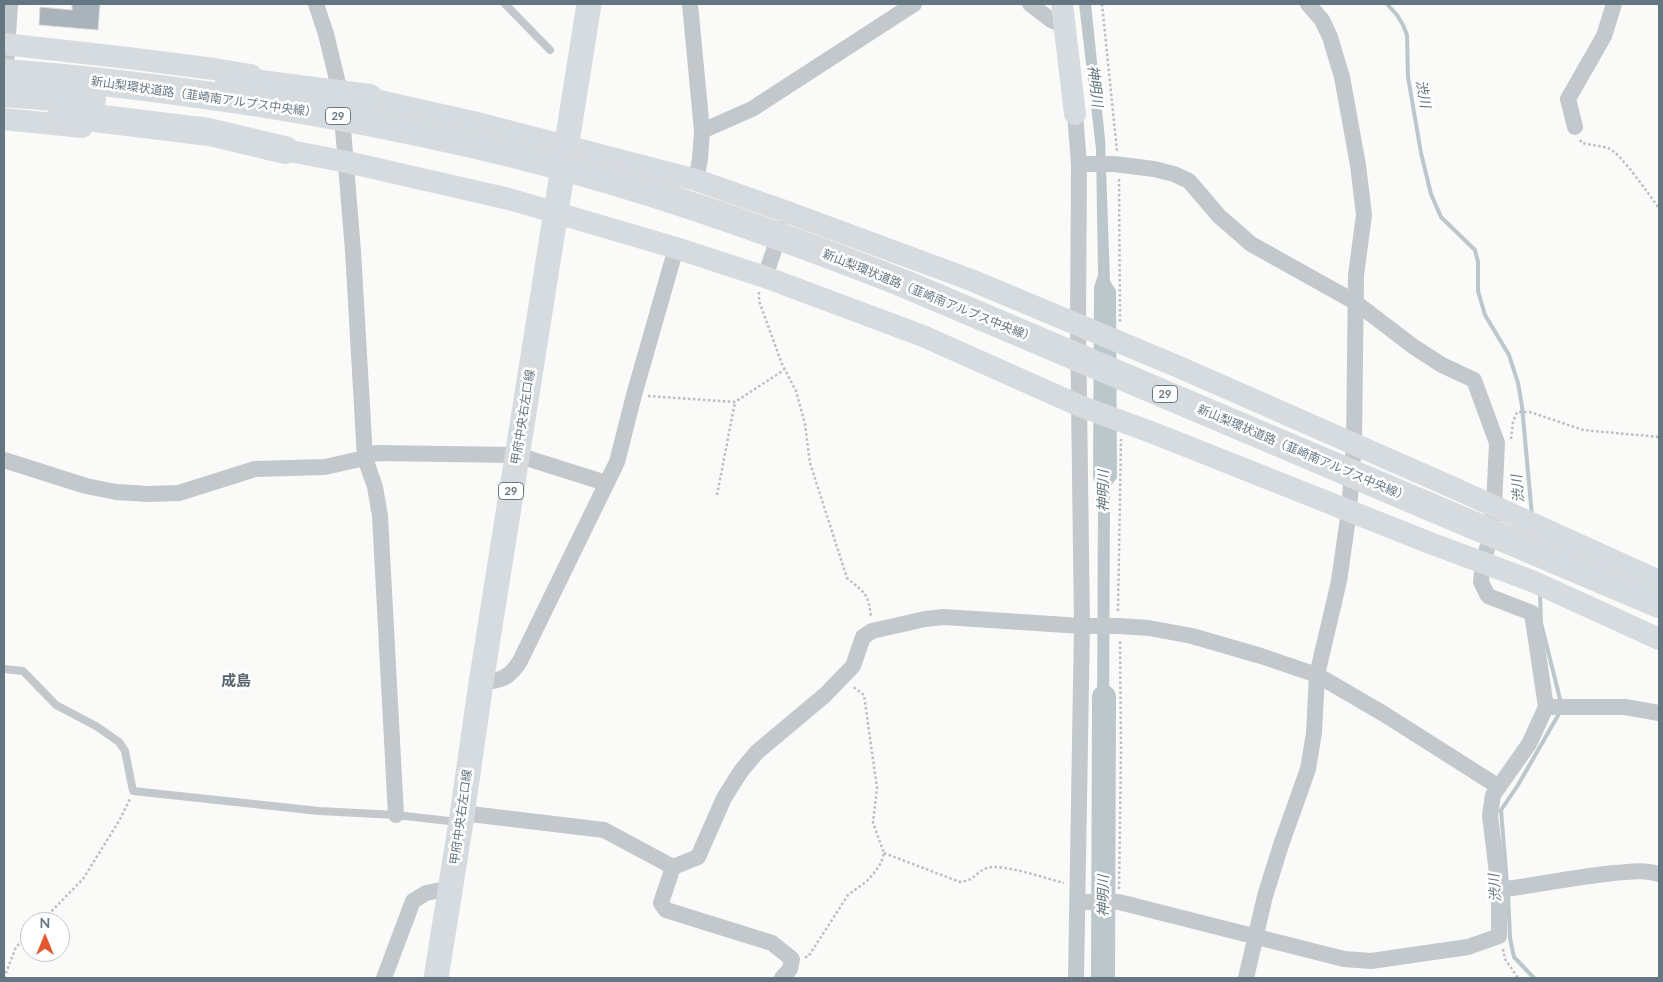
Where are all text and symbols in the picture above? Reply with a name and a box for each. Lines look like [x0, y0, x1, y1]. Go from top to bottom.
water label: 神明川 [1084, 64, 1106, 108]
street label: 新山梨環状道路（韮崎南アルプス中央線） [90, 74, 318, 120]
water label: 渋川 [1412, 79, 1434, 109]
road number: 29 [326, 108, 350, 124]
street label: 新山梨環状道路（韮崎南アルプス中央線） [821, 247, 1037, 345]
street label: 甲府中央右左口線 [508, 368, 538, 466]
road number: 29 [1152, 386, 1178, 402]
street label: 新山梨環状道路（韮崎南アルプス中央線） [1195, 402, 1411, 504]
water label: 神明川 [1095, 470, 1111, 512]
water label: 渋川 [1508, 474, 1528, 504]
road number: 29 [498, 482, 524, 500]
district label: 成島 [221, 672, 251, 690]
street label: 甲府中央右左口線 [447, 768, 475, 866]
water label: 渋川 [1486, 873, 1504, 903]
water label: 神明川 [1095, 875, 1111, 917]
north arrow [20, 912, 70, 962]
text: N [40, 914, 50, 931]

